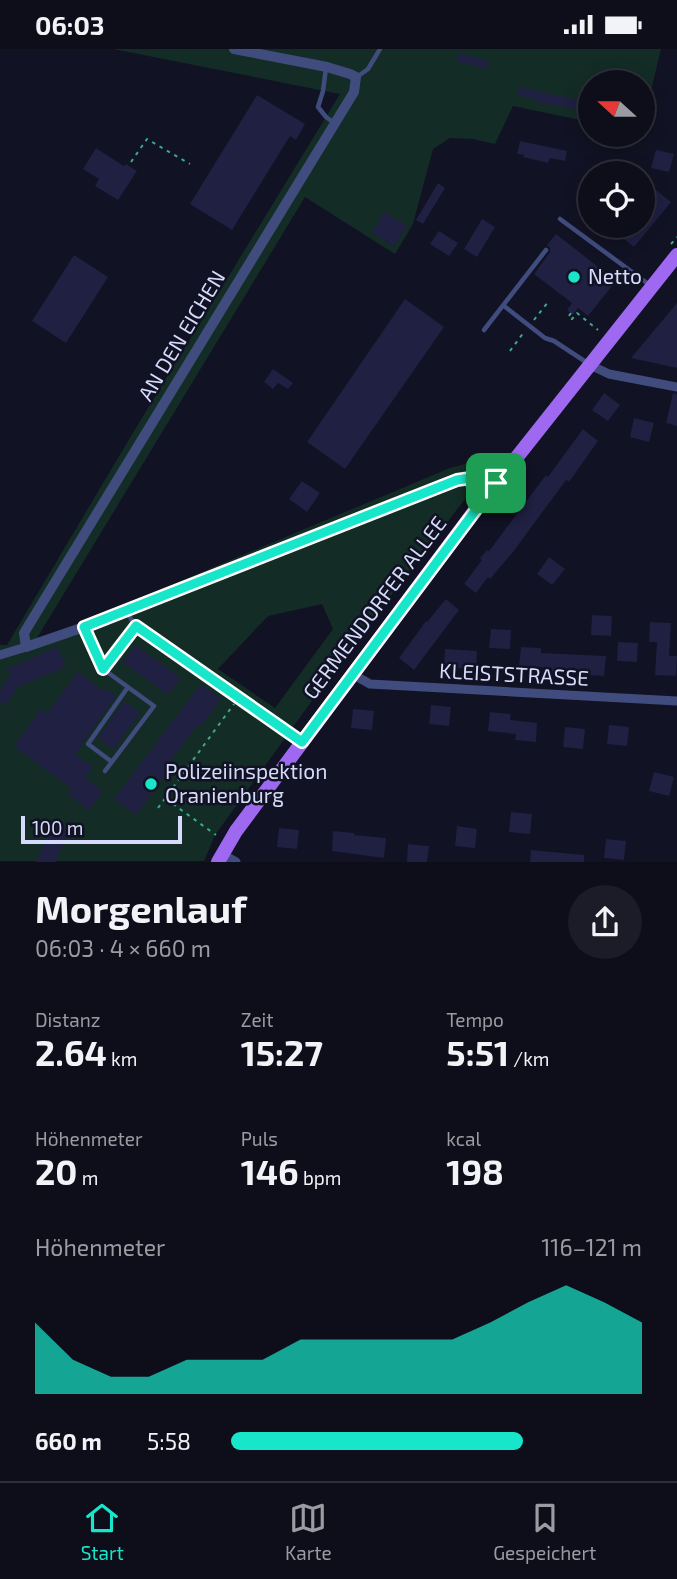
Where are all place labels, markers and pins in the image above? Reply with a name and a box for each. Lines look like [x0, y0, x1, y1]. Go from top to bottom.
place label: Netto [588, 263, 642, 288]
marker: Netto [566, 269, 582, 285]
pin [466, 453, 526, 513]
place label: Polizeiinspektion Oranienburg [165, 758, 327, 807]
marker: Polizeiinspektion Oranienburg [143, 776, 159, 792]

